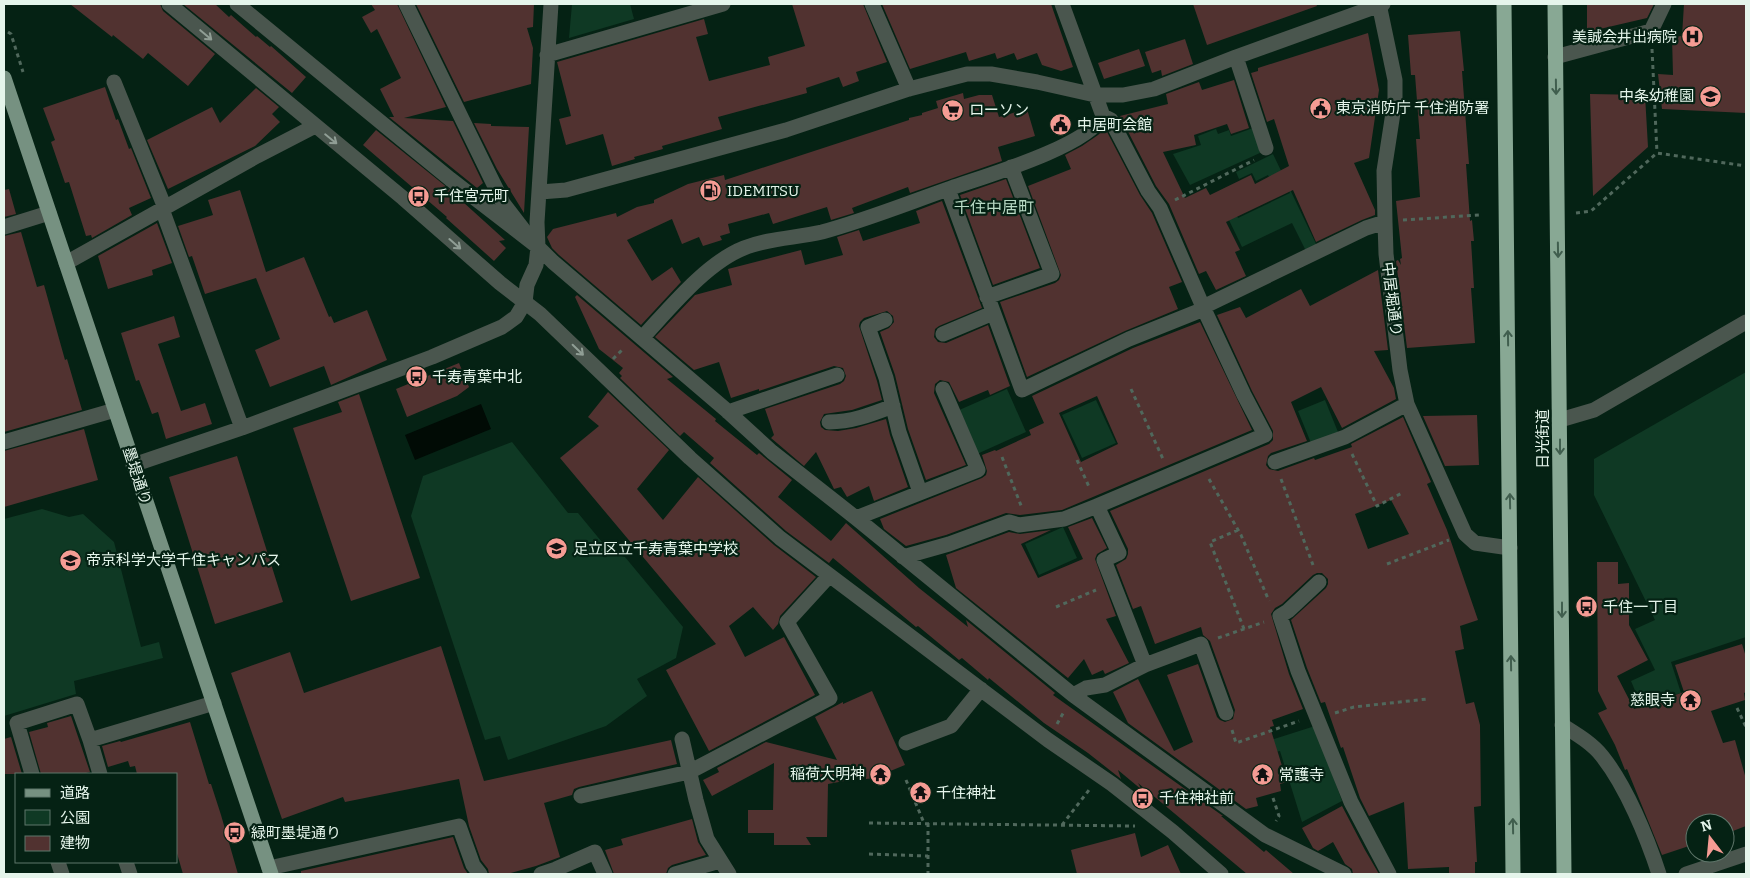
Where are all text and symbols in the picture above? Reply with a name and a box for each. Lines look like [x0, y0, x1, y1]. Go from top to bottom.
hospital icon: 美誠会井出病院 [1681, 25, 1705, 49]
place label: 美誠会井出病院 [1572, 28, 1677, 46]
one-way arrow [199, 29, 212, 40]
one-way arrow [1551, 79, 1560, 95]
school or university icon: 中条幼稚園 [1698, 84, 1722, 108]
place label: 中条幼稚園 [1619, 87, 1694, 105]
public building icon: 東京消防庁 千住消防署 [1308, 96, 1332, 120]
supermarket icon: ローソン [941, 98, 965, 122]
place label: 東京消防庁 千住消防署 [1336, 99, 1489, 117]
place label: ローソン [969, 101, 1029, 119]
public building icon: 中居町会館 [1049, 113, 1073, 137]
place label: 中居町会館 [1077, 116, 1152, 134]
one-way arrow [324, 134, 337, 145]
fuel station icon: IDEMITSU [699, 179, 723, 203]
place label: IDEMITSU [727, 182, 799, 200]
bus stop icon: 千住宮元町 [406, 184, 430, 208]
place label: 千住宮元町 [434, 187, 509, 205]
district label: 千住中居町 [954, 198, 1034, 217]
one-way arrow [449, 238, 462, 249]
one-way arrow [1553, 242, 1563, 258]
street label: 中居堀通り [1378, 261, 1406, 337]
one-way arrow [1503, 330, 1513, 346]
one-way arrow [572, 344, 584, 356]
bus stop icon: 千寿青葉中北 [404, 365, 428, 389]
place label: 千寿青葉中北 [432, 368, 522, 386]
street label: 日光街道 [1534, 409, 1552, 469]
one-way arrow [1555, 439, 1565, 455]
street label: 墨堤通り [119, 445, 155, 507]
one-way arrow [1505, 493, 1515, 509]
school or university icon: 足立区立千寿青葉中学校 [545, 537, 569, 561]
place label: 足立区立千寿青葉中学校 [573, 540, 738, 558]
school or university icon: 帝京科学大学千住キャンパス [58, 548, 82, 572]
place label: 帝京科学大学千住キャンパス [86, 551, 281, 569]
bus stop icon: 千住一丁目 [1575, 595, 1599, 619]
place label: 千住一丁目 [1603, 598, 1678, 616]
one-way arrow [1557, 602, 1566, 618]
one-way arrow [1506, 655, 1516, 672]
temple icon: 慈眼寺 [1679, 688, 1703, 712]
place label: 慈眼寺 [1630, 691, 1675, 709]
temple icon: 稲荷大明神 [869, 762, 893, 786]
temple icon: 常護寺 [1251, 763, 1275, 787]
place label: 稲荷大明神 [790, 765, 865, 783]
place label: 常護寺 [1279, 766, 1324, 784]
legend [15, 773, 178, 863]
temple icon: 千住神社 [908, 781, 932, 805]
text: 道路 [60, 784, 90, 802]
place label: 千住神社 [936, 784, 996, 802]
bus stop icon: 千住神社前 [1131, 786, 1155, 810]
place label: 千住神社前 [1159, 789, 1234, 807]
text: 公園 [60, 809, 90, 827]
north arrow [1685, 813, 1735, 863]
text: N [1699, 816, 1714, 836]
one-way arrow [1508, 818, 1518, 834]
bus stop icon: 緑町墨堤通り [223, 821, 247, 845]
place label: 緑町墨堤通り [251, 824, 341, 842]
text: 建物 [60, 834, 90, 852]

